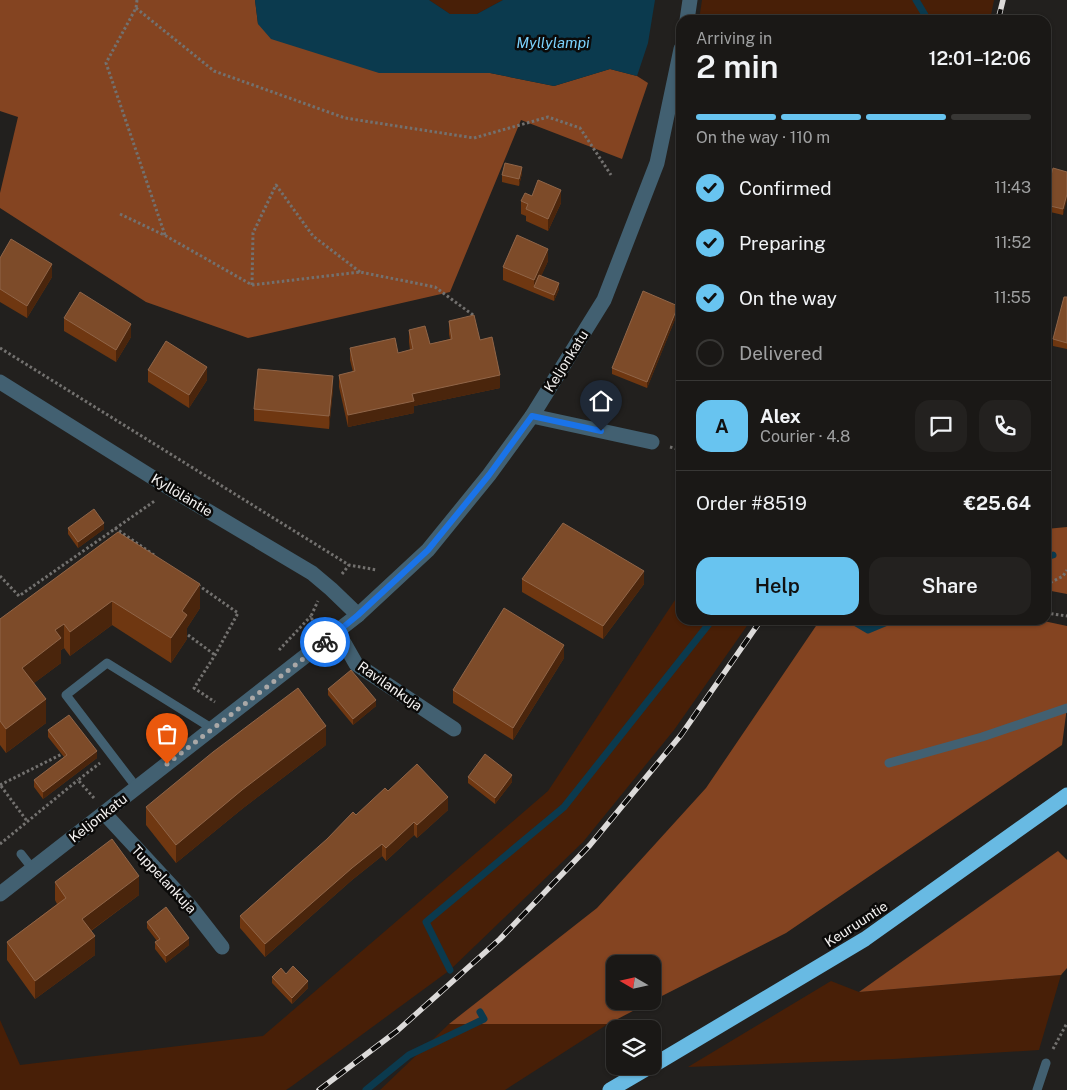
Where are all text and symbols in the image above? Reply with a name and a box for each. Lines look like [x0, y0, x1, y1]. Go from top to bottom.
text: Arriving in [696, 29, 772, 48]
water label: Myllylampi [516, 34, 590, 51]
text: 12:01–12:06 [929, 47, 1031, 69]
text: 2 min [696, 48, 779, 85]
text: On the way · 110 m [696, 128, 830, 147]
icon: check [696, 174, 724, 202]
text: Confirmed [739, 177, 832, 199]
text: 11:43 [994, 178, 1031, 197]
icon: check [696, 229, 724, 257]
text: Preparing [739, 232, 826, 254]
text: 11:52 [995, 233, 1031, 252]
icon: check [696, 284, 724, 312]
text: On the way [739, 287, 837, 309]
text: 11:55 [994, 288, 1031, 307]
street label: Keljonkatu [541, 327, 591, 395]
text: Delivered [739, 342, 823, 364]
pin [580, 380, 622, 431]
icon: home [587, 387, 615, 415]
button: chat [915, 400, 967, 452]
button: phone [979, 400, 1031, 452]
text: Alex [760, 405, 801, 427]
text: A [715, 415, 729, 437]
text: Courier · 4.8 [760, 427, 850, 446]
street label: Kyllöläntie [148, 470, 216, 520]
text: Order #8519 [696, 492, 807, 514]
text: €25.64 [964, 492, 1031, 514]
button: Help [696, 557, 859, 615]
button: Share [869, 557, 1031, 615]
courier [300, 617, 350, 667]
icon: bike [311, 628, 339, 656]
street label: Ravilankuja [355, 658, 425, 714]
pin [146, 713, 188, 764]
icon: bag [153, 720, 181, 748]
street label: Keljonkatu [66, 790, 130, 846]
street label: Tuppelankuja [128, 842, 200, 916]
street label: Keuruuntie [822, 898, 890, 950]
north arrow [606, 955, 661, 1010]
map controls [606, 955, 661, 1075]
button: layers [606, 1020, 661, 1075]

